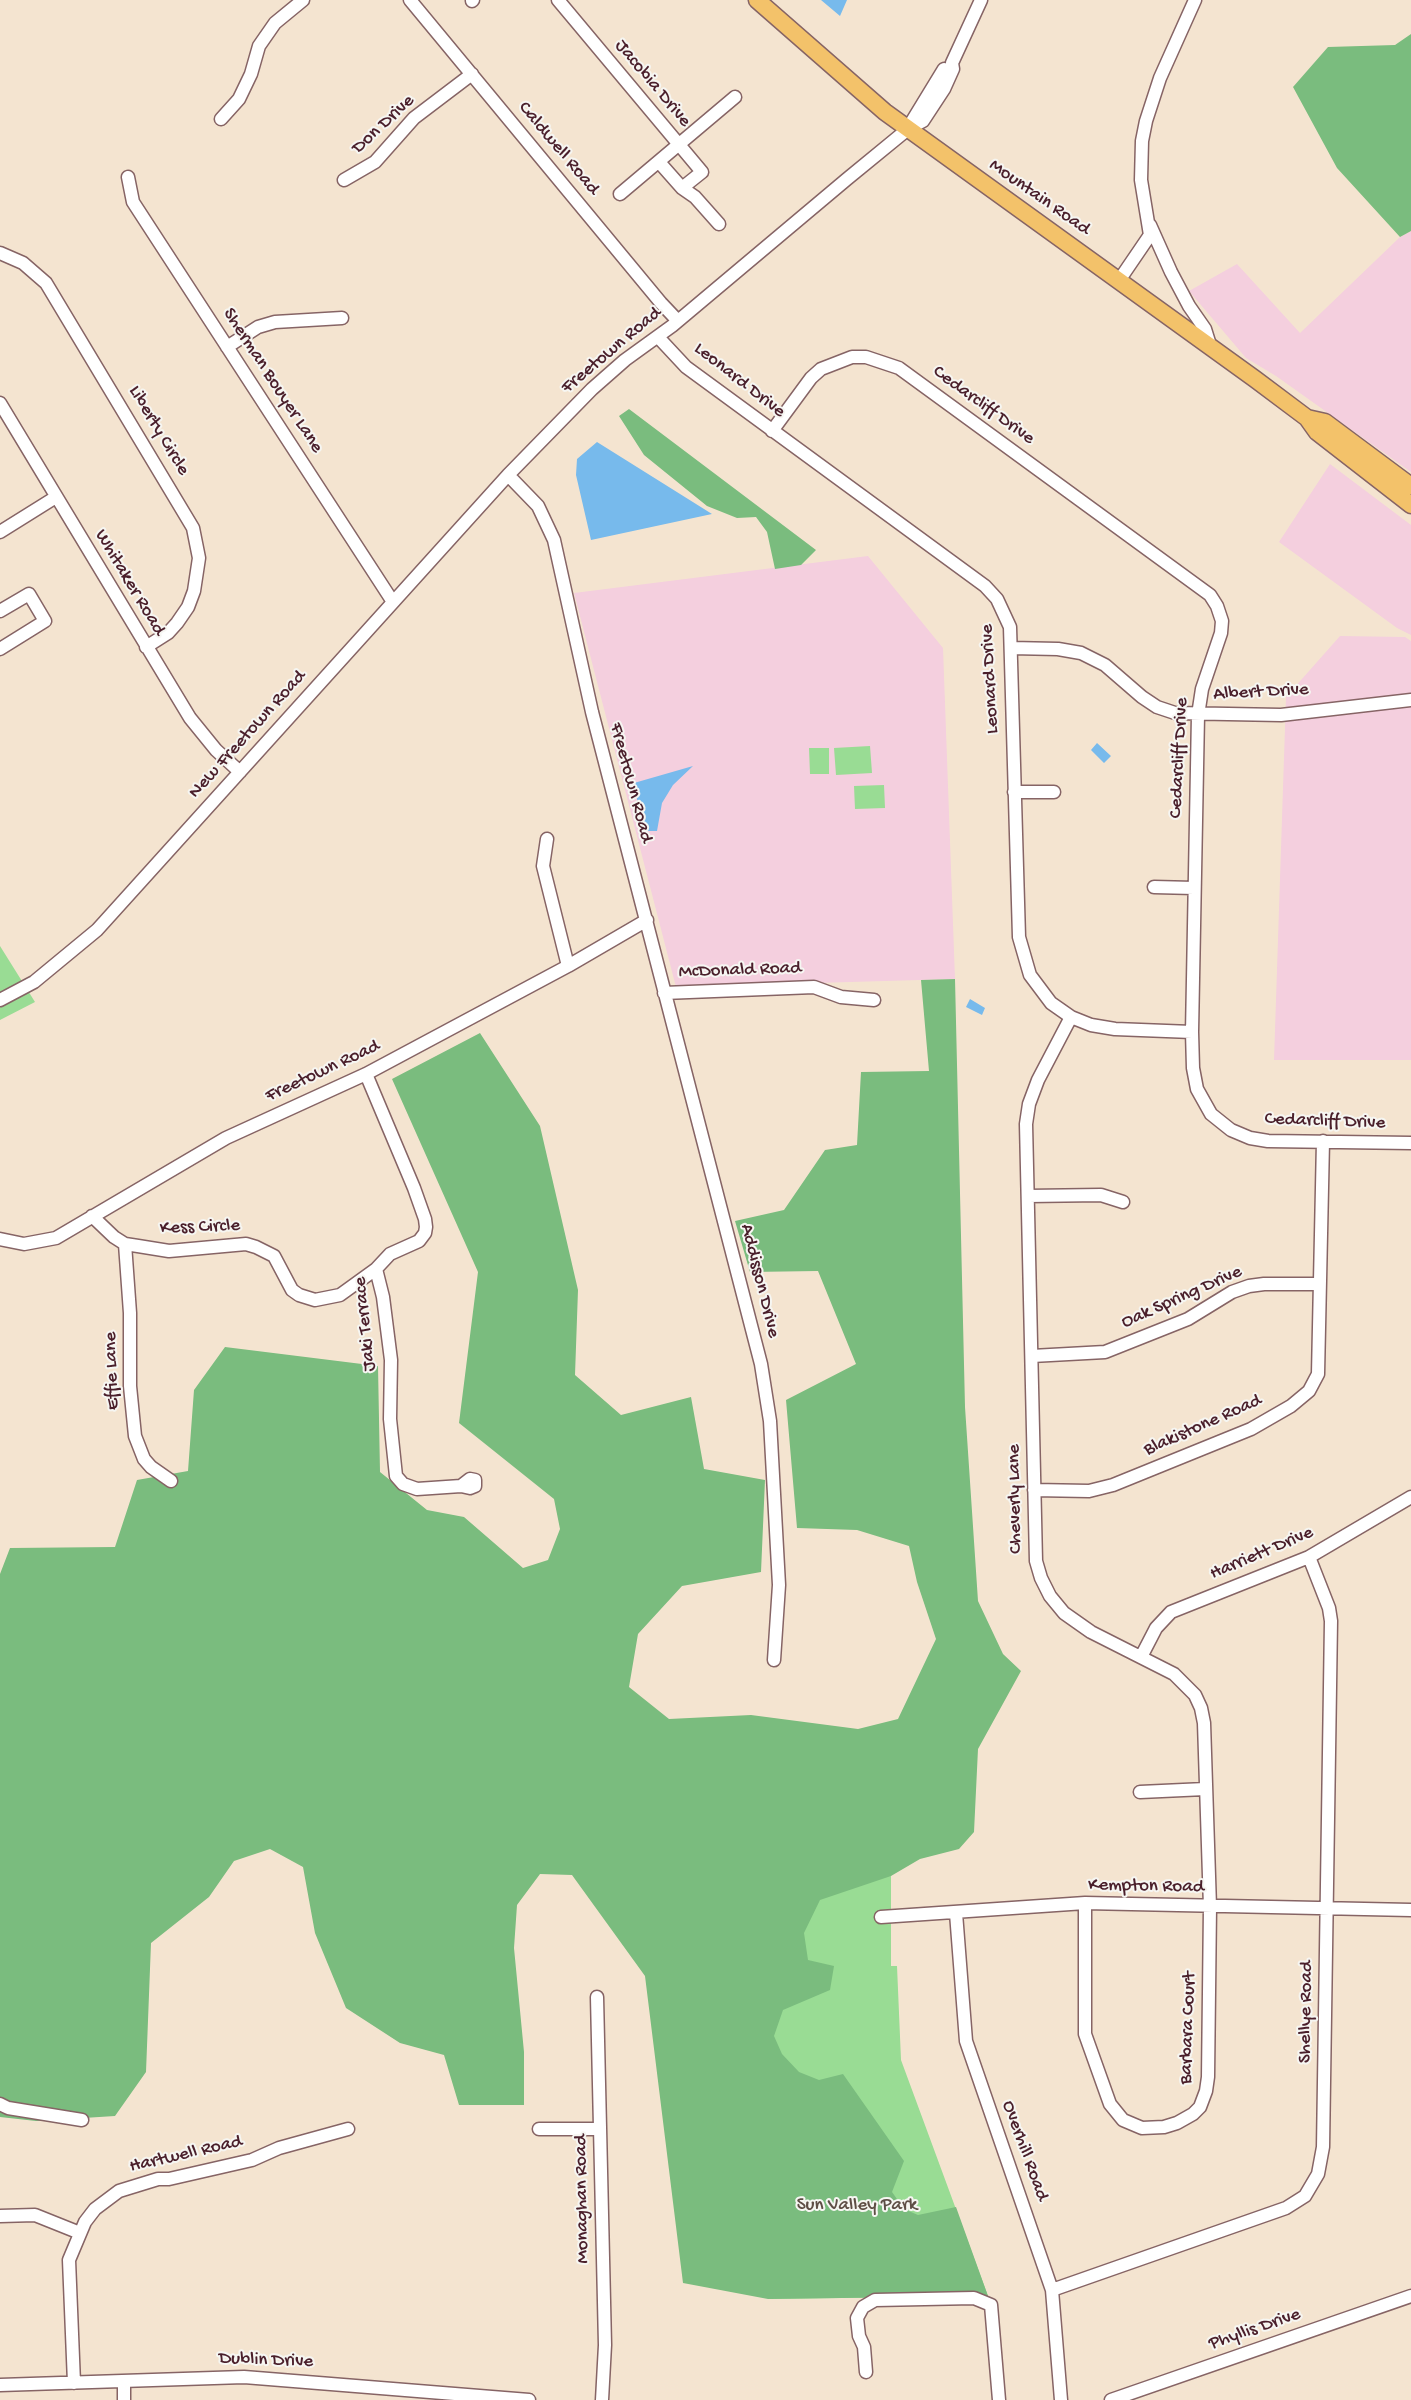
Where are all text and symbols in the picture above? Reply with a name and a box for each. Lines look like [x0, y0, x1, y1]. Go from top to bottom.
street label: Jacobia Drive [609, 35, 695, 133]
street label: Don Drive [348, 90, 420, 160]
street label: Caldwell Road [512, 98, 604, 200]
street label: Mountain Road [984, 155, 1094, 241]
street label: Freetown Road [557, 303, 667, 399]
street label: Sherman Bouyer Lane [217, 304, 327, 458]
street label: Leonard Drive [689, 338, 789, 424]
street label: Cedarcliff Drive [927, 361, 1039, 451]
street label: Liberty Circle [122, 382, 194, 480]
street label: Whitaker Road [88, 526, 170, 640]
street label: Leonard Drive [977, 623, 1005, 735]
street label: New Freetown Road [184, 666, 312, 804]
street label: Albert Drive [1213, 679, 1309, 707]
street label: Cedarcliff Drive [1165, 697, 1195, 819]
street label: Freetown Road [603, 720, 657, 846]
street label: McDonald Road [678, 957, 802, 985]
street label: Freetown Road [262, 1036, 384, 1108]
street label: Cedarcliff Drive [1264, 1108, 1386, 1136]
street label: Kess Circle [159, 1215, 241, 1241]
street label: Addisson Drive [734, 1222, 784, 1340]
street label: Oak Spring Drive [1118, 1261, 1246, 1335]
street label: Jaki Terrace [350, 1276, 382, 1372]
street label: Effie Lane [100, 1332, 126, 1410]
street label: Blakistone Road [1141, 1390, 1265, 1462]
street label: Cheverly Lane [1004, 1444, 1028, 1554]
street label: Harriett Drive [1207, 1522, 1317, 1586]
street label: Kempton Road [1088, 1875, 1204, 1899]
street label: Shellye Road [1295, 1961, 1319, 2063]
street label: Barbara Court [1176, 1971, 1202, 2085]
street label: Overhill Road [995, 2098, 1053, 2204]
street label: Hartwell Road [128, 2131, 244, 2179]
street label: Monaghan Road [570, 2134, 596, 2264]
park label: Sun Valley Park [797, 2195, 917, 2217]
street label: Phyllis Drive [1206, 2304, 1304, 2356]
street label: Dublin Drive [218, 2348, 314, 2374]

